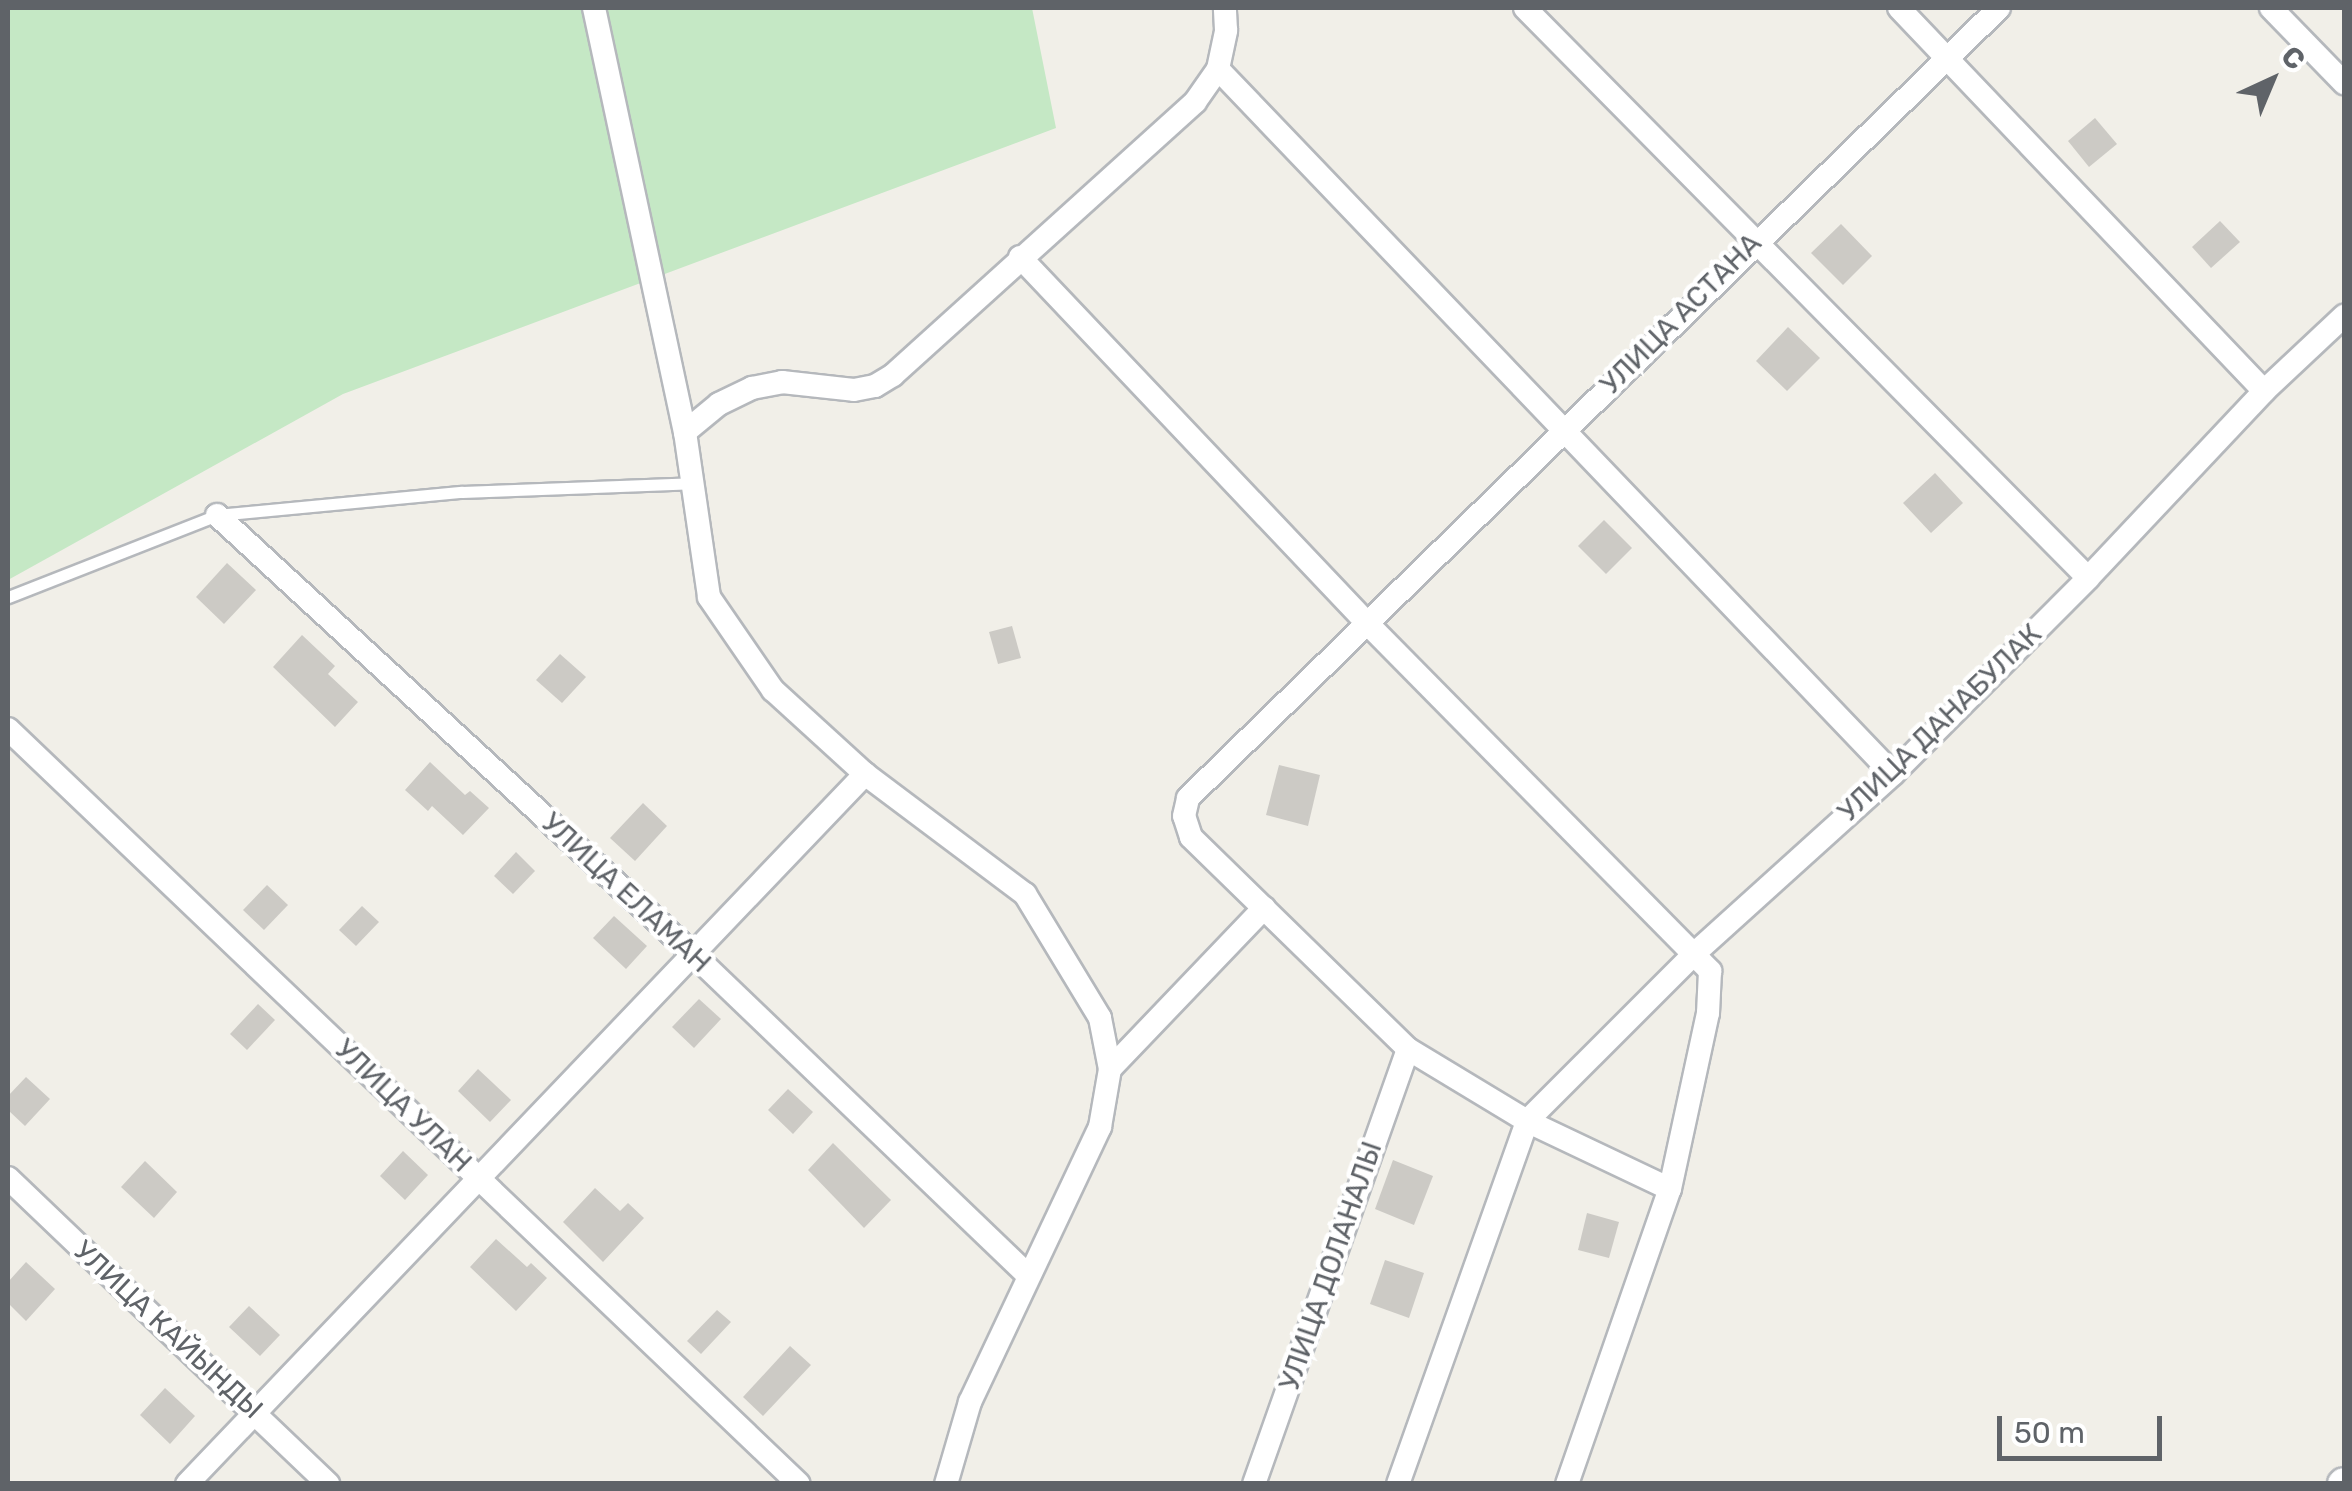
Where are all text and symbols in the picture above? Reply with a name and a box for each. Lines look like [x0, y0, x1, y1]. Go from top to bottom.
north arrow [2222, 30, 2322, 130]
text: С [2275, 39, 2312, 77]
street label: УЛИЦА АСТАНА [1594, 227, 1768, 401]
street label: УЛИЦА ДАНАБУЛАК [1831, 617, 2049, 829]
street label: УЛИЦА ЕЛАМАН [535, 806, 717, 980]
street label: УЛИЦА УЛАН [328, 1033, 478, 1179]
street label: УЛИЦА ДОЛАНАЛЫ [1273, 1137, 1389, 1395]
street label: УЛИЦА КАЙЫНДЫ [67, 1234, 269, 1426]
scale bar [2002, 1396, 2167, 1458]
text: 50 m [2014, 1415, 2085, 1451]

